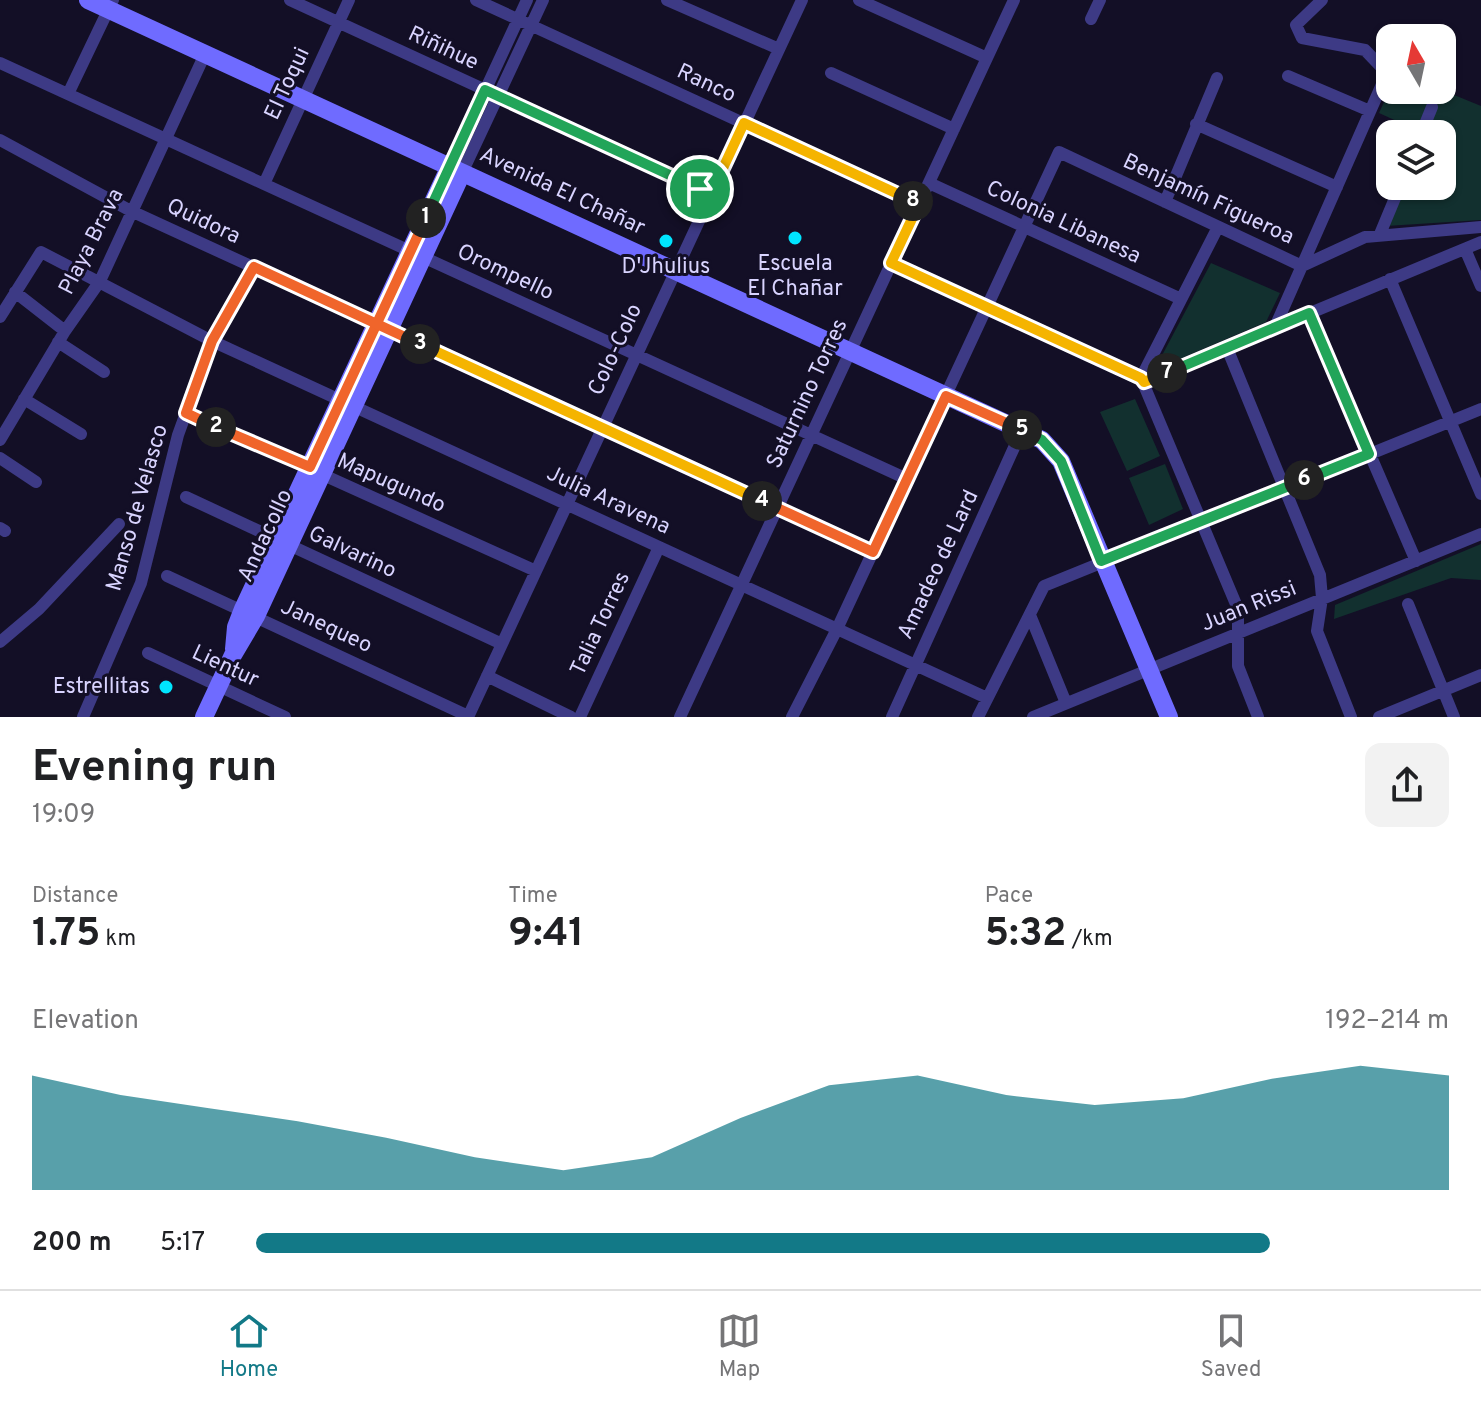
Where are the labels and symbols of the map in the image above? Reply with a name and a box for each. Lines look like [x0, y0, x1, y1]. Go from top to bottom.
street label: Riñihue [403, 21, 483, 77]
north arrow [1376, 24, 1456, 104]
street label: El Toqui [259, 43, 317, 125]
street label: Ranco [672, 59, 740, 109]
street label: Avenida El Chañar [475, 142, 649, 242]
street label: Benjamín Figueroa [1118, 149, 1298, 251]
pin [666, 155, 734, 223]
street label: Colonia Libanesa [981, 175, 1145, 271]
pin: 8 [893, 181, 933, 221]
street label: Playa Brava [54, 184, 130, 300]
street label: Quidora [162, 193, 244, 251]
pin: 1 [406, 198, 446, 238]
marker: Escuela El Chañar [786, 229, 804, 247]
marker: D'Jhulius [657, 232, 675, 250]
street label: Orompello [452, 239, 558, 307]
place label: Escuela El Chañar [747, 251, 843, 303]
place label: D'Jhulius [622, 254, 710, 281]
street label: Colo-Colo [583, 300, 649, 400]
street label: Saturnino Torres [762, 315, 854, 473]
pin: 3 [400, 324, 440, 364]
pin: 7 [1147, 353, 1187, 393]
pin: 2 [196, 407, 236, 447]
pin: 5 [1002, 410, 1042, 450]
street label: Manso de Velasco [101, 421, 175, 595]
street label: Mapugundo [333, 448, 449, 520]
pin: 6 [1284, 460, 1324, 500]
street label: Julia Aravena [542, 461, 674, 541]
pin: 4 [742, 481, 782, 521]
street label: Andacollo [233, 485, 299, 587]
street label: Amadeo de Lard [893, 486, 985, 644]
street label: Galvarino [304, 521, 400, 585]
street label: Talia Torres [565, 568, 637, 680]
street label: Juan Rissi [1197, 576, 1301, 638]
street label: Janequeo [276, 594, 376, 660]
street label: Lientur [187, 640, 263, 694]
place label: Estrellitas [53, 674, 150, 701]
marker: Estrellitas [157, 678, 175, 696]

